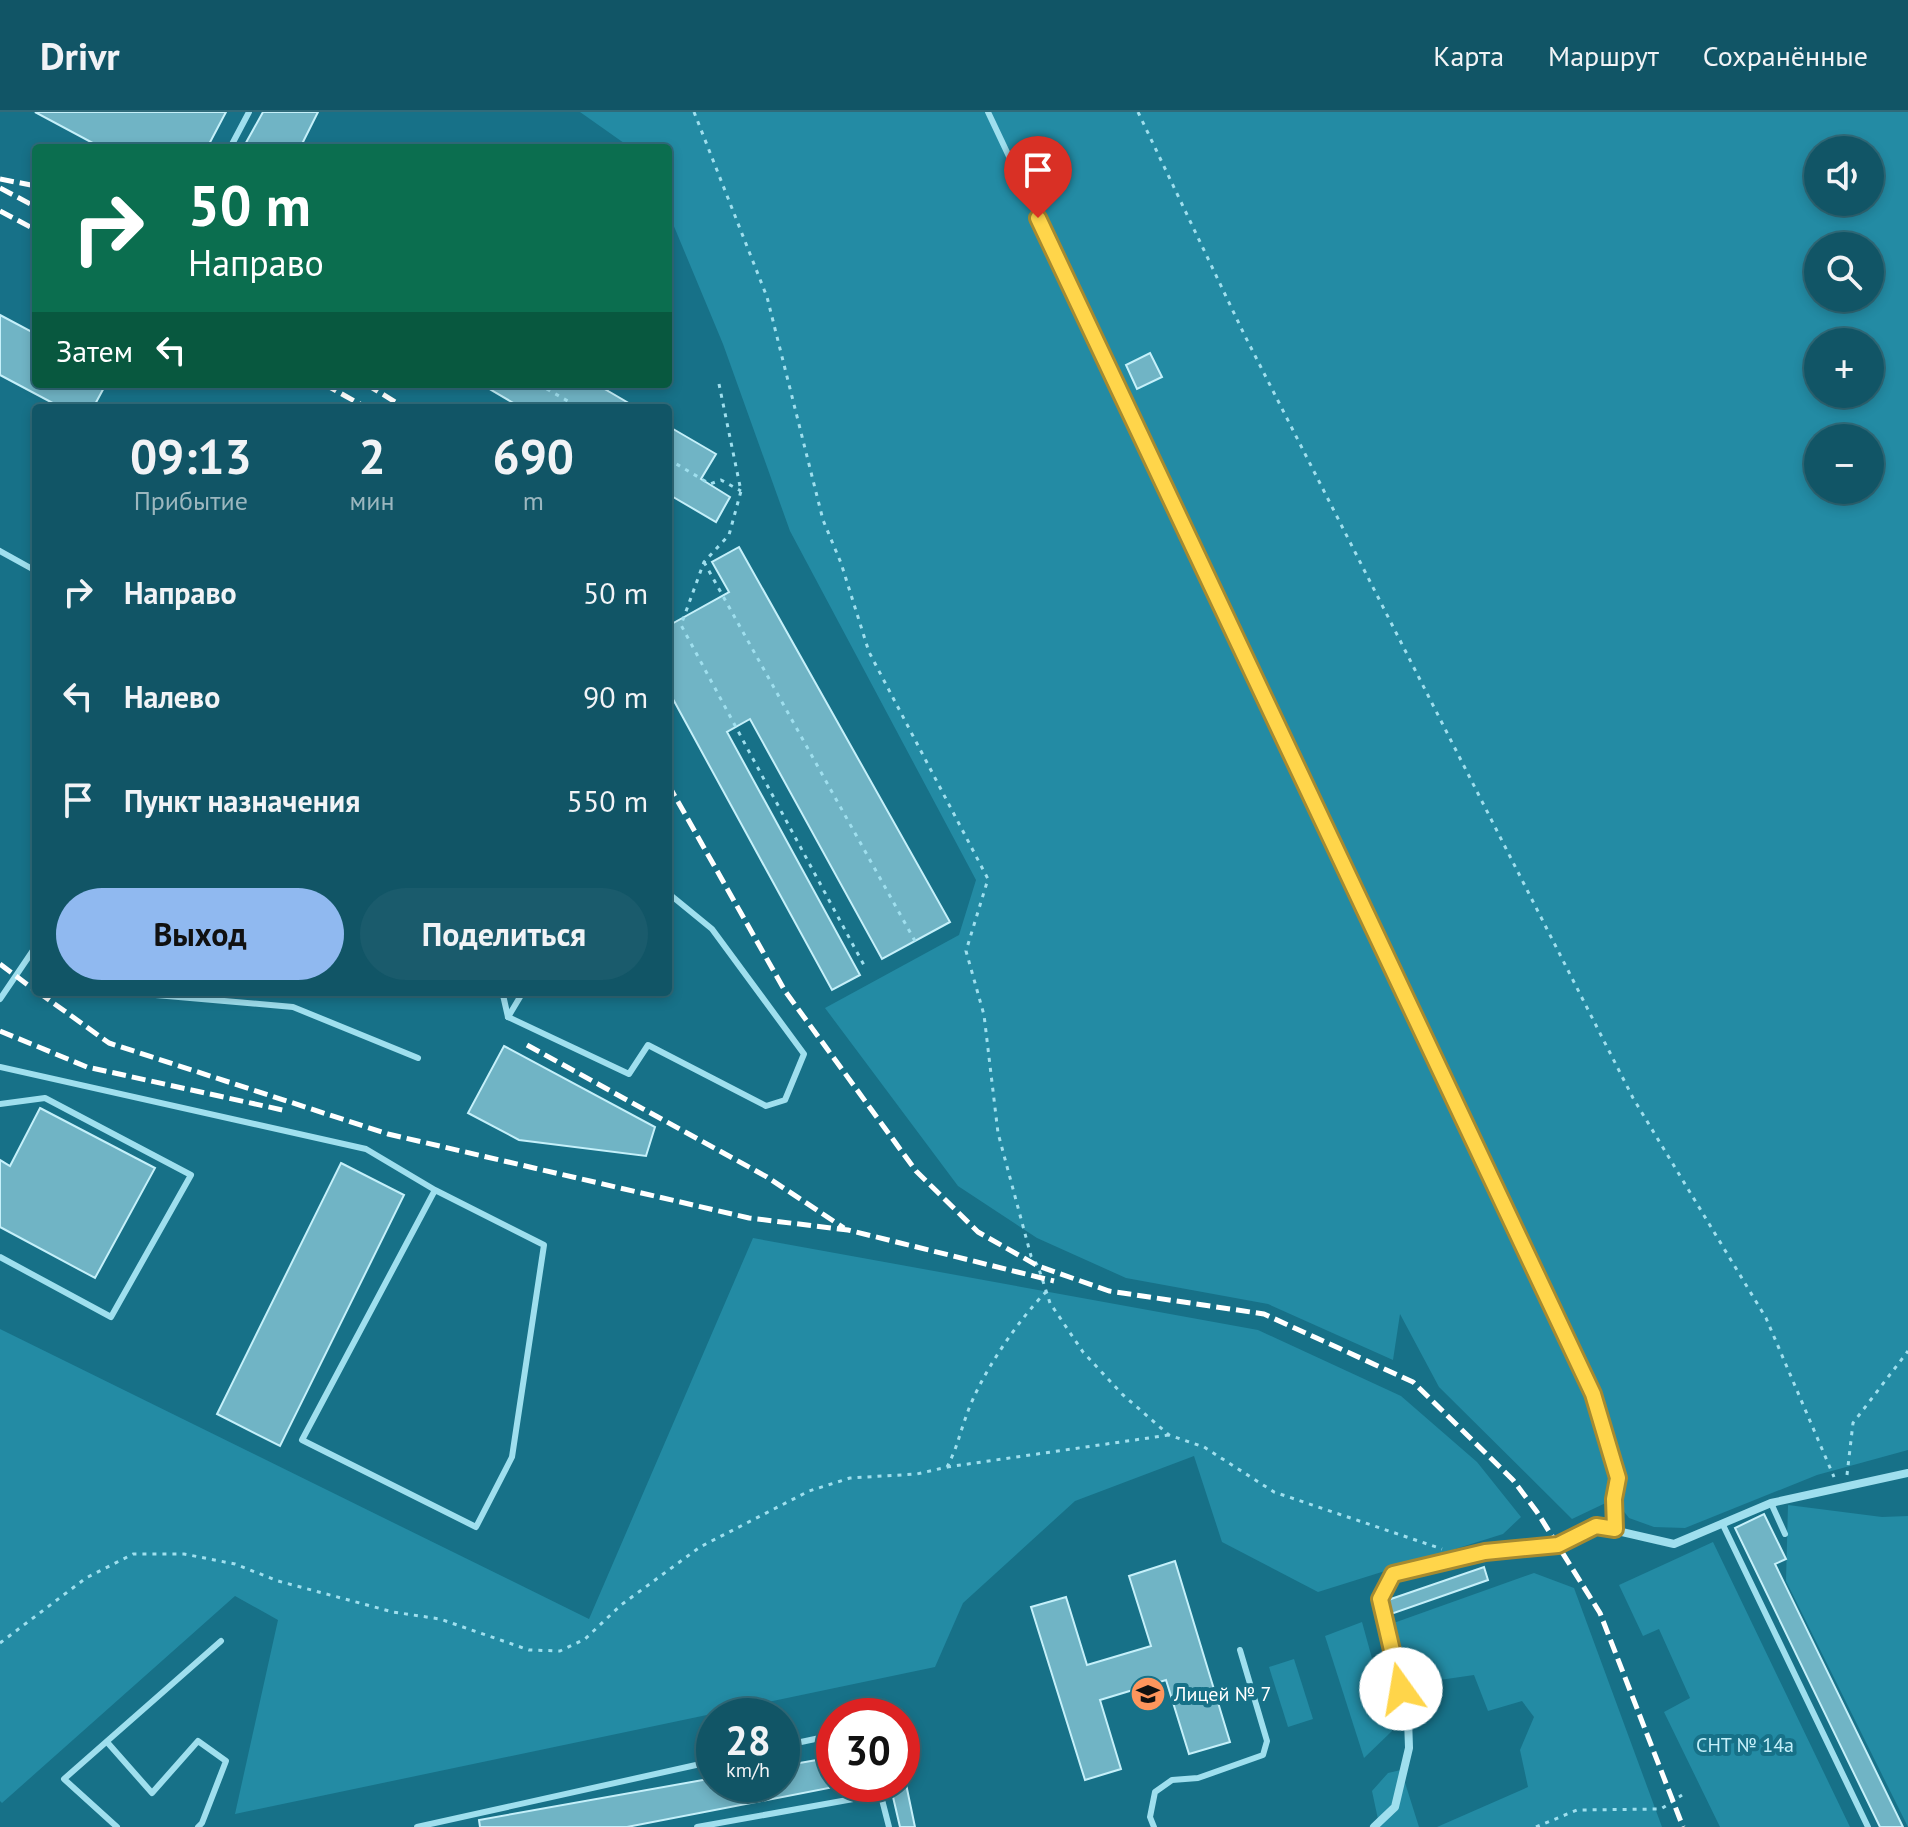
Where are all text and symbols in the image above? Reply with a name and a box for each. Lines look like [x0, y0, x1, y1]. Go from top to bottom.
text: Drivr [40, 31, 120, 80]
text: Карта [1433, 37, 1504, 74]
text: Маршрут [1548, 37, 1659, 74]
text: Сохранённые [1703, 37, 1868, 74]
pin [1004, 136, 1072, 218]
map controls [1804, 136, 1884, 504]
button: sound [1804, 136, 1884, 216]
icon: arrive [1016, 148, 1060, 192]
text: 50 m [188, 169, 311, 241]
icon: right [56, 176, 160, 280]
button: search [1804, 232, 1884, 312]
text: Направо [188, 239, 324, 286]
icon: left [149, 328, 193, 372]
button: + [1804, 328, 1884, 408]
text: Затем [56, 331, 133, 370]
button: − [1804, 424, 1884, 504]
text: 09:13 [130, 425, 252, 487]
text: 2 [358, 425, 386, 487]
text: 690 [492, 425, 574, 487]
text: Прибытие [134, 484, 248, 517]
text: мин [350, 484, 395, 517]
text: m [523, 484, 544, 517]
icon: right [56, 570, 100, 614]
text: Направо [124, 573, 237, 612]
text: 50 m [583, 573, 648, 612]
icon: left [56, 674, 100, 718]
text: Налево [124, 677, 220, 716]
text: 90 m [583, 677, 648, 716]
icon: arrive [56, 778, 100, 822]
text: Пункт назначения [124, 781, 360, 820]
text: 550 m [567, 781, 648, 820]
button: Выход [56, 888, 344, 980]
button: Поделиться [360, 888, 648, 980]
position arrow [1359, 1647, 1443, 1731]
school or university icon: Лицей № 7 [1129, 1675, 1167, 1713]
place label: Лицей № 7 [1173, 1681, 1271, 1707]
speed limit sign: 30 [816, 1698, 920, 1802]
text: 28 [725, 1714, 771, 1766]
park label: СНТ № 14а [1696, 1732, 1794, 1758]
text: km/h [726, 1757, 770, 1783]

